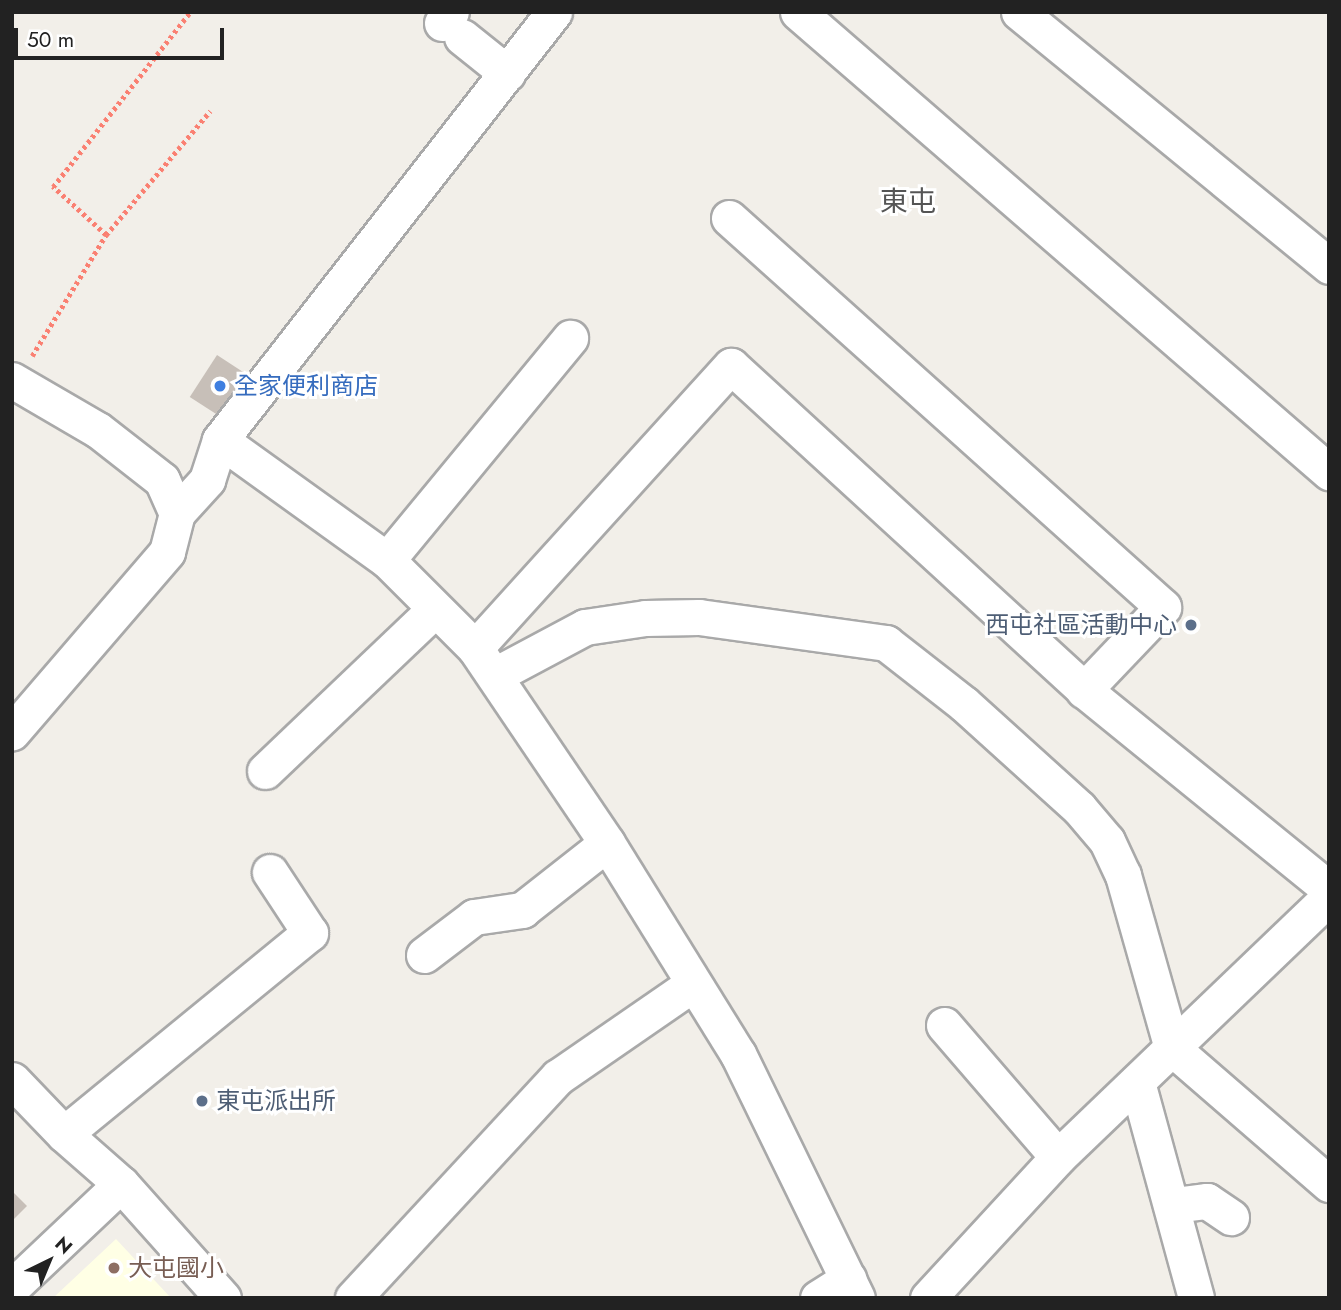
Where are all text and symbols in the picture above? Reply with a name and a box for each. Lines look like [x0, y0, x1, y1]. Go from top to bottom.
scale bar [18, 14, 228, 58]
text: 50 m [27, 25, 74, 55]
district label: 東屯 [880, 185, 936, 219]
place label: 全家便利商店 [234, 372, 378, 400]
marker: 全家便利商店 [212, 378, 228, 394]
place label: 西屯社區活動中心 [985, 611, 1177, 639]
marker: 西屯社區活動中心 [1183, 617, 1199, 633]
place label: 東屯派出所 [216, 1087, 336, 1115]
marker: 東屯派出所 [194, 1093, 210, 1109]
north arrow [14, 1226, 84, 1296]
text: N [49, 1230, 78, 1260]
place label: 大屯國小 [128, 1254, 224, 1282]
marker: 大屯國小 [106, 1260, 122, 1276]

